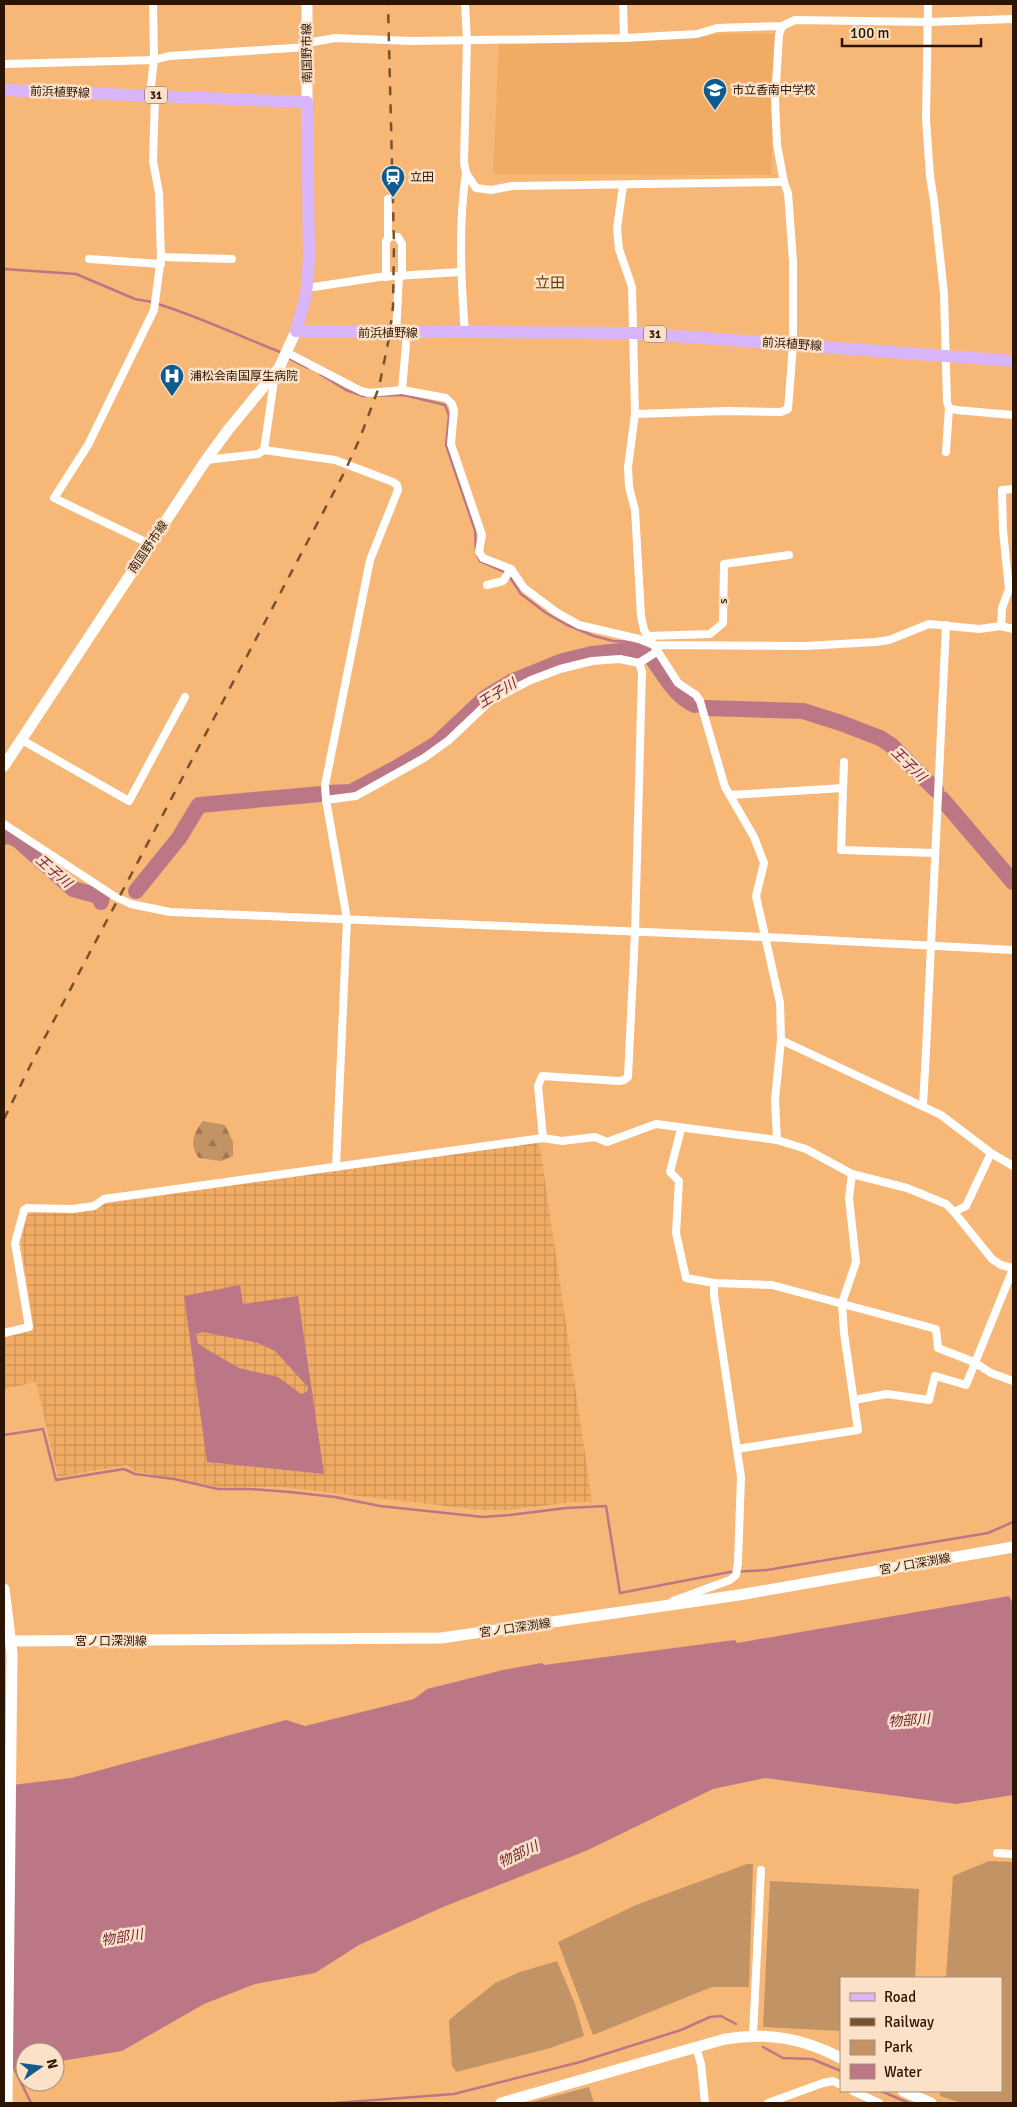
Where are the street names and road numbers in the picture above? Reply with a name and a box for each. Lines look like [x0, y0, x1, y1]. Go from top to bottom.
street label: 南国野市線 [299, 23, 316, 83]
street label: 前浜植野線 [30, 84, 90, 101]
road number: 31 [145, 86, 167, 104]
street label: 前浜植野線 [358, 326, 418, 341]
road number: 31 [644, 326, 666, 342]
street label: 前浜植野線 [762, 335, 822, 354]
street label: 南国野市線 [125, 518, 171, 576]
street label: s [716, 598, 731, 604]
street label: 宮ノ口深渕線 [878, 1551, 952, 1578]
street label: 宮ノ口深渕線 [478, 1616, 552, 1641]
street label: 宮ノ口深渕線 [75, 1634, 147, 1649]

